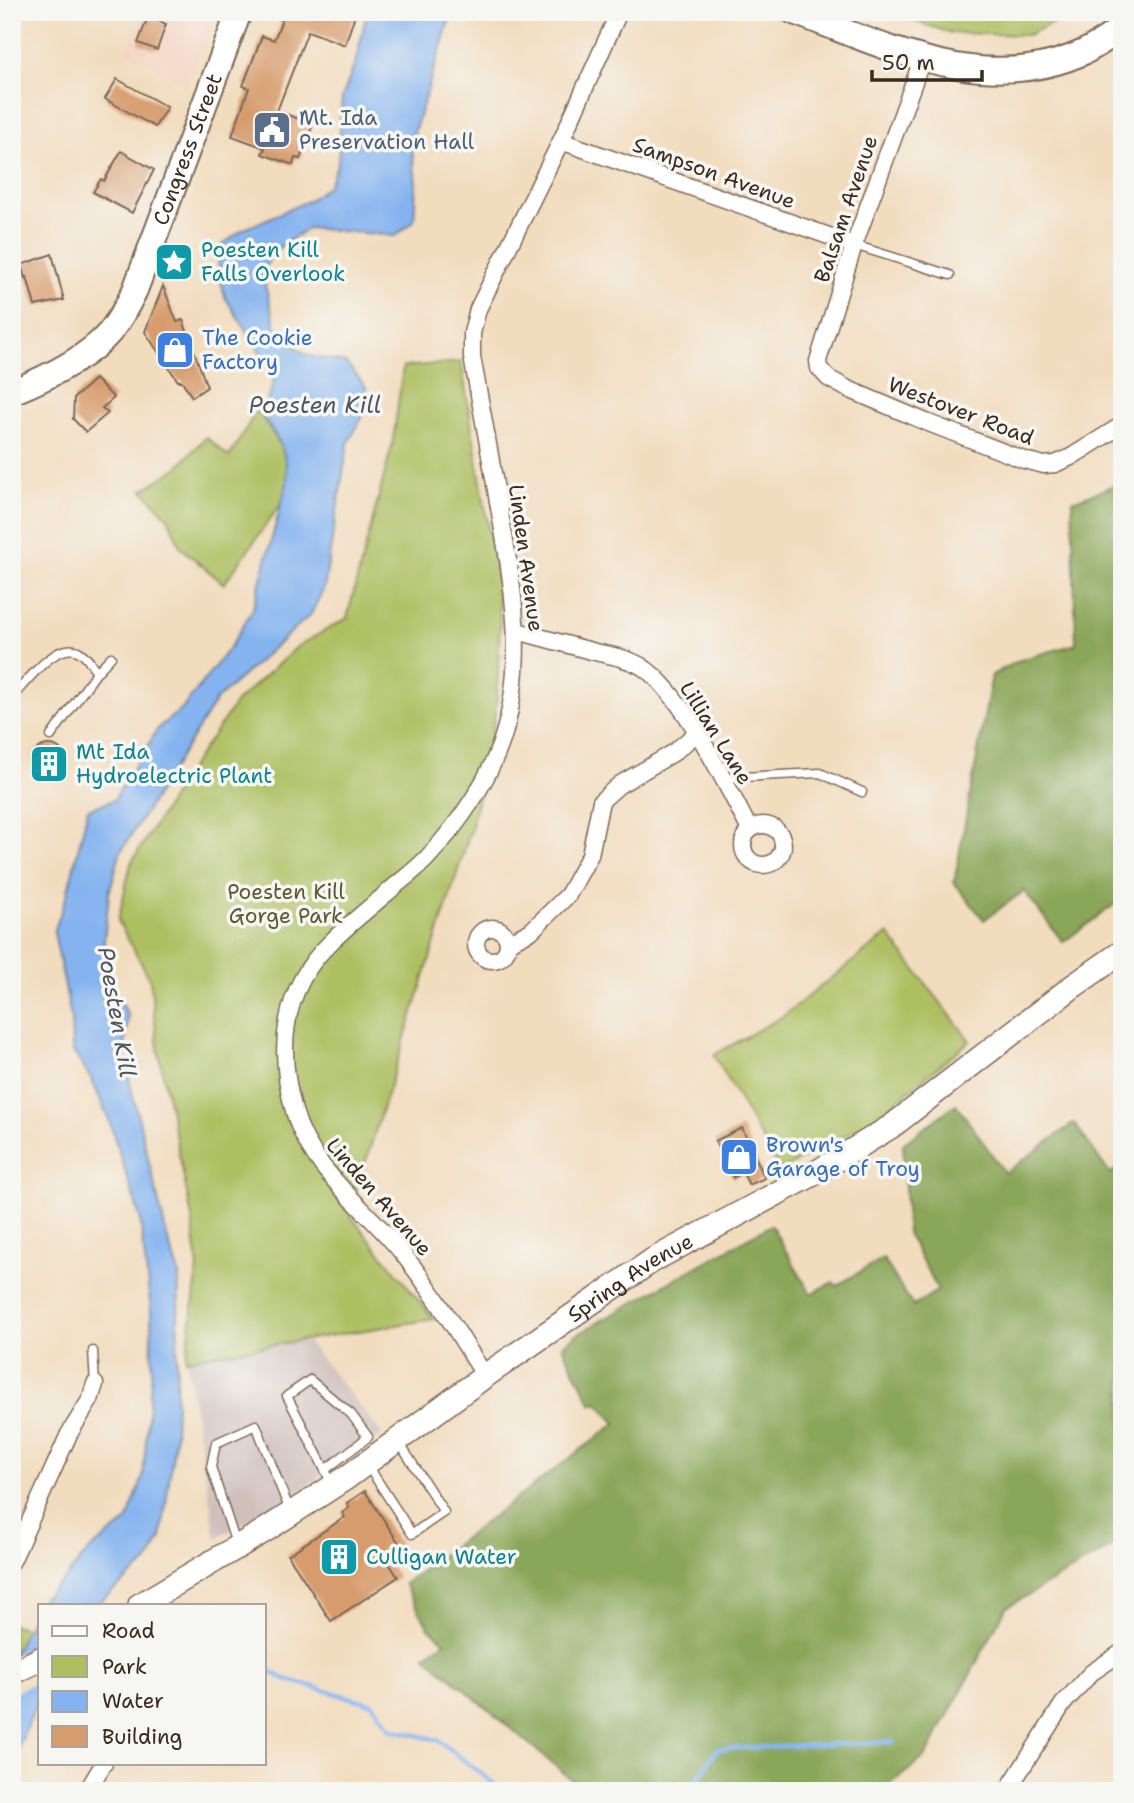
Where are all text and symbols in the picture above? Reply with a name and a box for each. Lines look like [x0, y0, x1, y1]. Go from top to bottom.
scale bar [872, 38, 982, 82]
text: 50 m [882, 49, 935, 77]
street label: Congress Street [146, 69, 229, 229]
place label: Mt. Ida Preservation Hall [299, 104, 475, 156]
public building icon: Mt. Ida Preservation Hall [251, 109, 293, 151]
street label: Sampson Avenue [629, 131, 799, 215]
street label: Balsam Avenue [808, 132, 884, 286]
place label: Poesten Kill Falls Overlook [201, 236, 345, 288]
place icon: Poesten Kill Falls Overlook [153, 241, 195, 283]
place label: The Cookie Factory [202, 324, 313, 376]
shop icon: The Cookie Factory [154, 329, 196, 371]
street label: Westover Road [884, 370, 1038, 452]
water label: Poesten Kill [249, 390, 381, 420]
street label: Linden Avenue [502, 483, 550, 633]
street label: Lillian Lane [673, 676, 759, 790]
place label: Mt Ida Hydroelectric Plant [76, 738, 272, 790]
building icon: Mt Ida Hydroelectric Plant [28, 743, 70, 785]
park label: Poesten Kill Gorge Park [227, 878, 346, 930]
water label: Poesten Kill [91, 944, 143, 1080]
place label: Brown's Garage of Troy [766, 1131, 920, 1183]
street label: Linden Avenue [320, 1132, 438, 1262]
shop icon: Brown's Garage of Troy [718, 1136, 760, 1178]
street label: Spring Avenue [562, 1227, 698, 1329]
building icon: Culligan Water [318, 1536, 360, 1578]
place label: Culligan Water [366, 1543, 517, 1571]
legend [38, 1604, 266, 1764]
text: Road [102, 1617, 155, 1645]
text: Park [102, 1653, 147, 1681]
text: Water [102, 1687, 164, 1715]
text: Building [102, 1723, 182, 1751]

